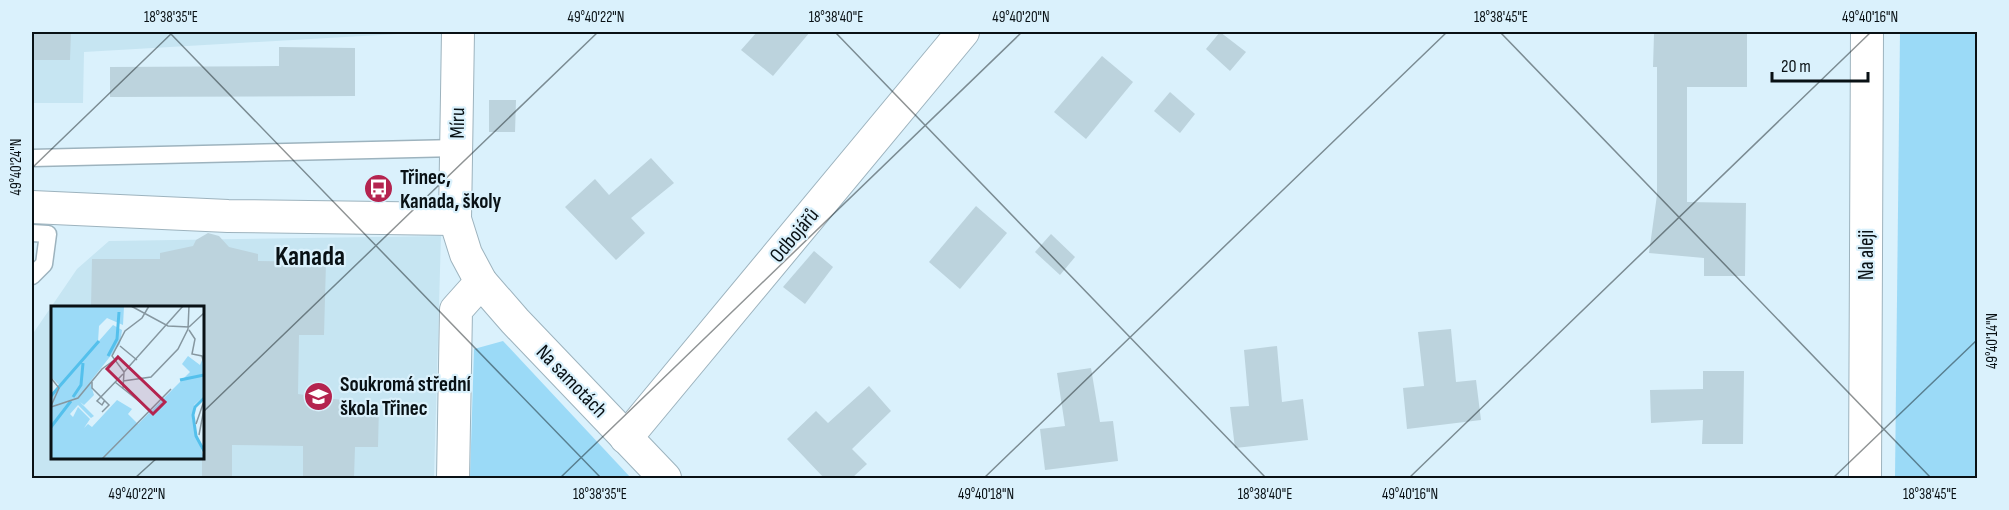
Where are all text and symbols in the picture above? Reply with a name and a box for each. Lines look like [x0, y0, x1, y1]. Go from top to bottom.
text: 18°38'35"E [144, 8, 198, 27]
text: 49°40'22"N [568, 8, 624, 27]
text: 18°38'40"E [809, 8, 863, 27]
text: 49°40'20"N [992, 8, 1050, 27]
text: 18°38'45"E [1474, 8, 1528, 27]
text: 49°40'16"N [1842, 8, 1898, 27]
scale bar [1772, 45, 1868, 83]
text: 20 m [1781, 56, 1811, 77]
street label: Míru [445, 107, 470, 139]
text: 49°40'24"N [7, 139, 26, 195]
place label: Třinec, Kanada, školy [400, 165, 502, 214]
bus stop icon: Třinec, Kanada, školy [363, 173, 395, 205]
street label: Odbojářů [764, 203, 824, 268]
street label: Na aleji [1854, 230, 1879, 280]
district label: Kanada [275, 241, 345, 273]
inset map [51, 306, 204, 459]
text: 49°40'14"N [1983, 313, 2002, 369]
street label: Na samotách [531, 340, 612, 423]
place label: Soukromá střední škola Třinec [340, 372, 472, 421]
school or university icon: Soukromá střední škola Třinec [303, 380, 335, 412]
text: 49°40'22"N [109, 485, 165, 504]
text: 18°38'35"E [573, 485, 627, 504]
text: 49°40'18"N [958, 485, 1014, 504]
text: 18°38'40"E [1238, 485, 1292, 504]
text: 49°40'16"N [1382, 485, 1438, 504]
text: 18°38'45"E [1903, 485, 1957, 504]

